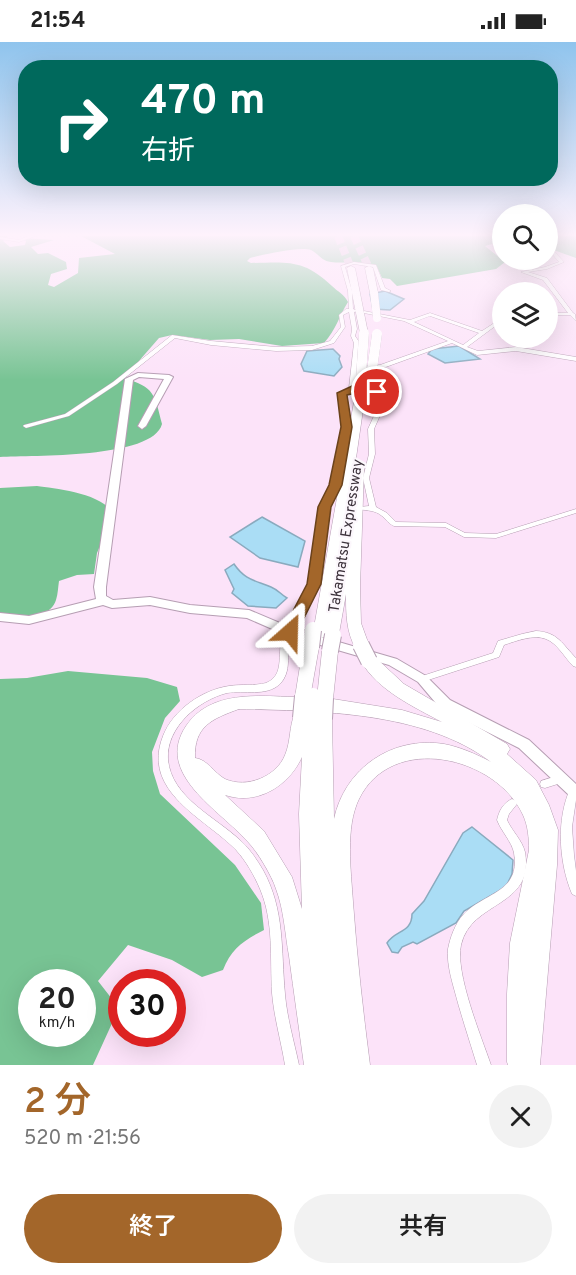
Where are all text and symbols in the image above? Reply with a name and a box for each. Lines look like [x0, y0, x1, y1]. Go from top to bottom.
text: 21:54 [30, 8, 86, 35]
text: 470 m [141, 76, 266, 129]
icon: right [42, 84, 120, 162]
text: 右折 [141, 135, 195, 169]
map controls [492, 204, 558, 348]
button: search [492, 204, 558, 270]
button: layers [492, 282, 558, 348]
pin [351, 366, 402, 417]
icon: arrive [360, 375, 393, 408]
street label: Takamatsu Expressway [325, 458, 369, 614]
position arrow [258, 600, 322, 664]
speed limit sign: 30 [108, 969, 186, 1047]
text: 20 [38, 982, 76, 1019]
text: km/h [39, 1014, 75, 1033]
text: 2 分 [24, 1080, 91, 1126]
button: close [489, 1085, 552, 1148]
text: 520 m · 21:56 [24, 1126, 141, 1152]
button: 終了 [24, 1194, 282, 1263]
button: 共有 [294, 1194, 552, 1263]

